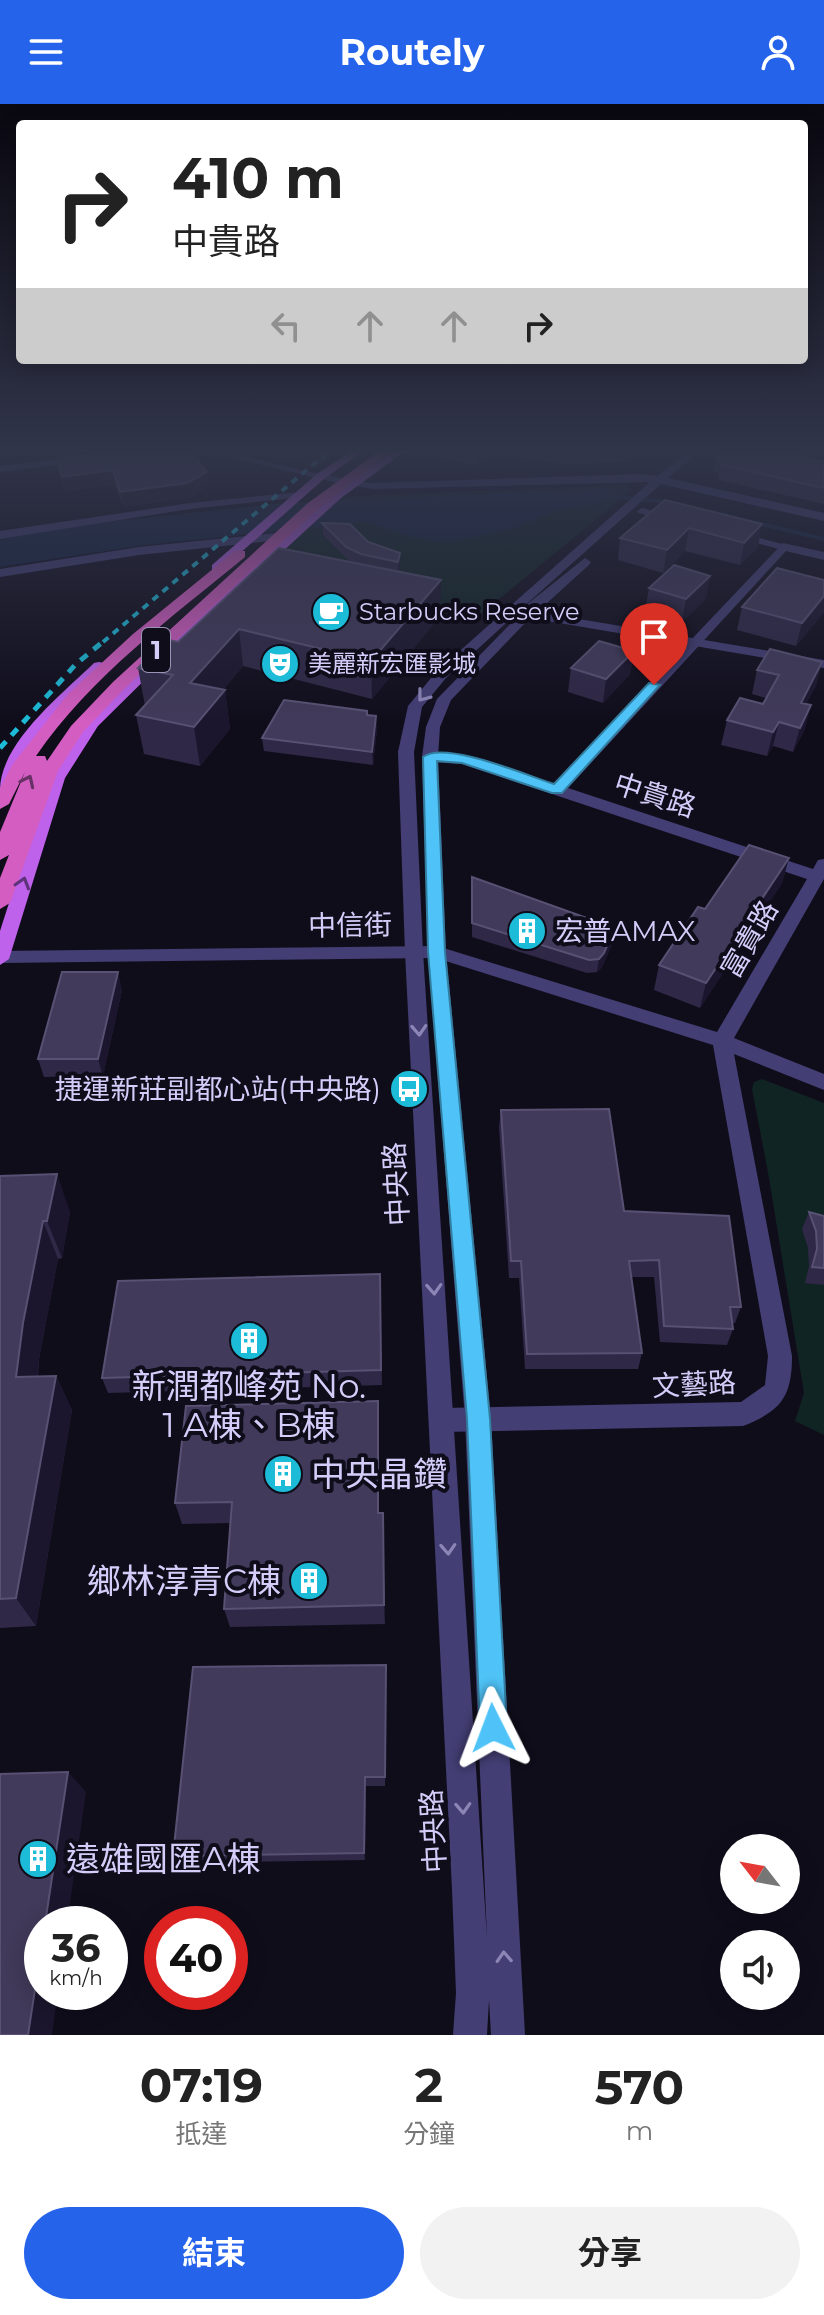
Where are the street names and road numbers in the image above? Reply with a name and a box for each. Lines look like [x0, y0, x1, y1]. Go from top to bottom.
road number: 1 [142, 628, 170, 672]
street label: 中貴路 [610, 766, 700, 824]
street label: 富貴路 [713, 894, 785, 984]
street label: 中信街 [308, 907, 392, 943]
street label: 中央路 [377, 1141, 415, 1227]
street label: 文藝路 [651, 1365, 737, 1403]
street label: 中央路 [414, 1788, 452, 1874]

